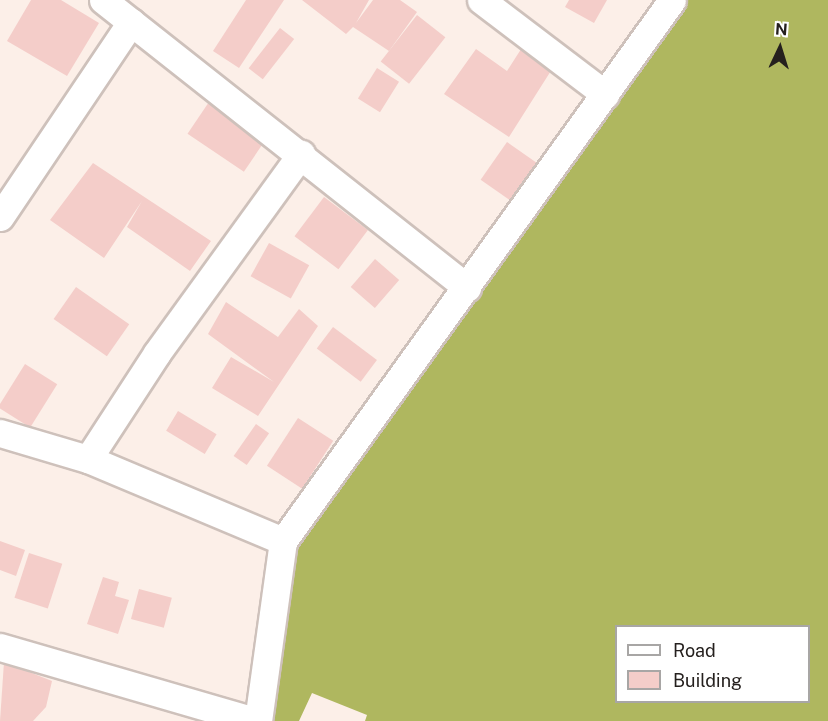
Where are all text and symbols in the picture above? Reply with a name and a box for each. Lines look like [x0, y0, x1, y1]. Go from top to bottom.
north arrow [750, 18, 810, 78]
text: N [774, 20, 788, 39]
legend [615, 625, 810, 703]
text: Road [673, 640, 716, 661]
text: Building [673, 670, 742, 691]

